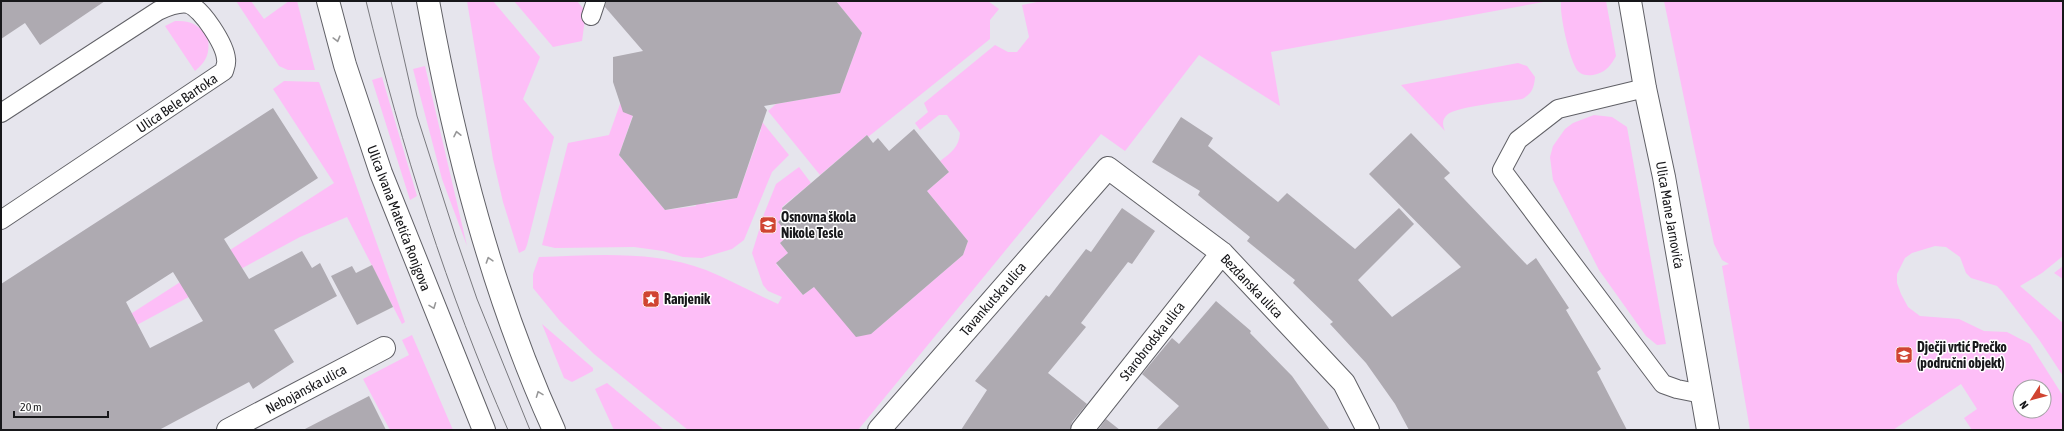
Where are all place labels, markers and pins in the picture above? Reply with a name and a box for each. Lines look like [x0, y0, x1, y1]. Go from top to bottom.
place label: Osnovna škola Nikole Tesle [781, 209, 856, 241]
school or university icon: Osnovna škola Nikole Tesle [758, 215, 778, 235]
place icon: Ranjenik [641, 289, 661, 309]
place label: Ranjenik [664, 291, 711, 307]
place label: Dječji vrtić Prečko (područni objekt) [1917, 339, 2007, 371]
school or university icon: Dječji vrtić Prečko (područni objekt) [1894, 345, 1914, 365]

